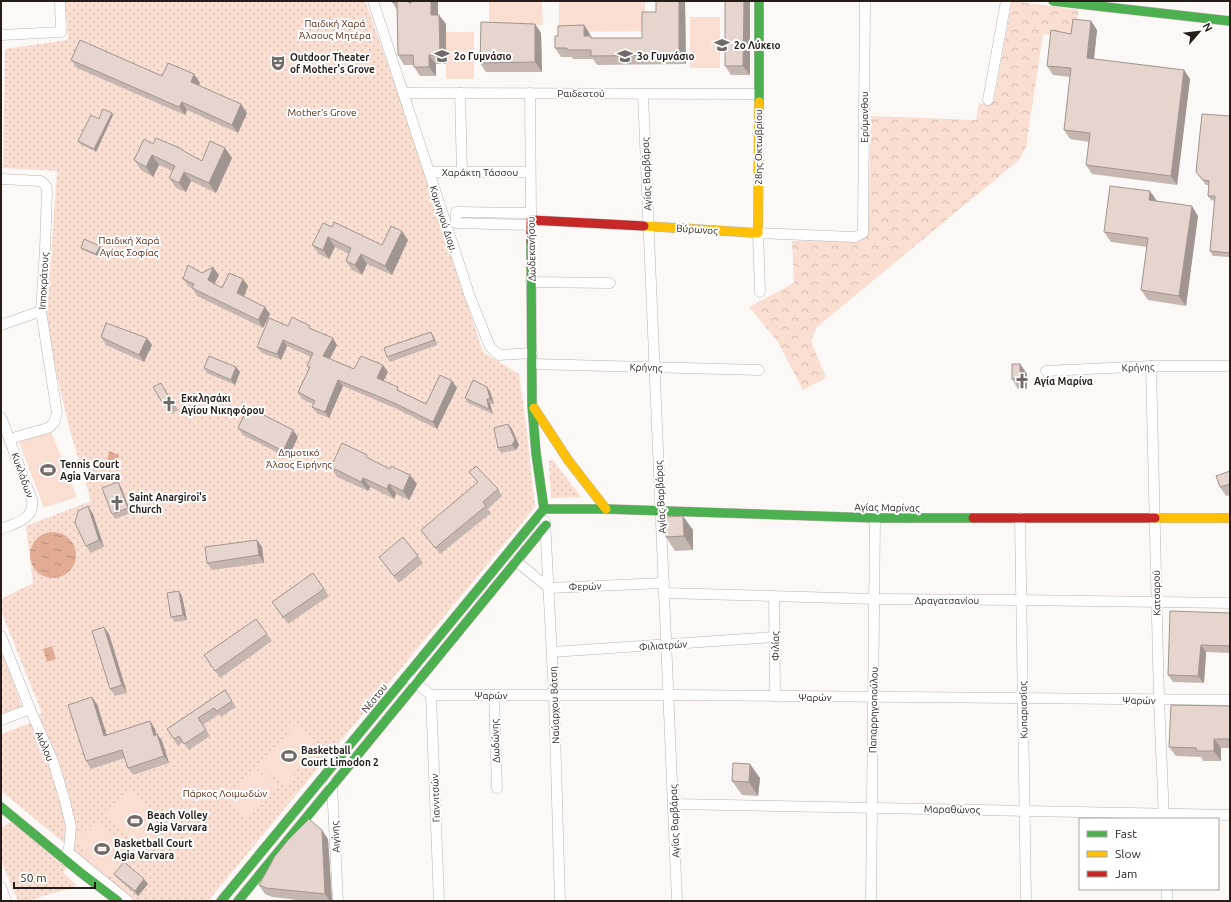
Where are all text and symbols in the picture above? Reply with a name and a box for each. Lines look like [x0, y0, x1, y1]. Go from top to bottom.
north arrow [1179, 12, 1219, 52]
park label: Παιδική Χαρά Άλσους Μητέρα [299, 18, 371, 41]
text: N [1201, 21, 1215, 34]
school or university icon: 2ο Λύκειο [713, 36, 731, 54]
place label: 2ο Λύκειο [734, 39, 780, 51]
school or university icon: 2ο Γυμνάσιο [433, 47, 451, 65]
school or university icon: 3ο Γυμνάσιο [616, 47, 634, 65]
place label: 2ο Γυμνάσιο [454, 50, 512, 62]
place label: 3ο Γυμνάσιο [637, 50, 695, 62]
place label: Outdoor Theater of Mother's Grove [290, 52, 375, 75]
theatre icon: Outdoor Theater of Mother's Grove [269, 54, 287, 72]
street label: Ραιδεστού [557, 88, 605, 99]
street label: Ερύμανθου [859, 91, 870, 143]
park label: Mother's Grove [287, 107, 357, 118]
street label: 28ης Οκτωβρίου [753, 109, 764, 185]
street label: Αγίας Βαρβάρας [640, 137, 653, 211]
street label: Χαράκτη Τάσσου [442, 167, 518, 178]
street label: Κομνηνού Διομ. [428, 184, 460, 254]
street label: Δωδεκανήσου [525, 217, 538, 281]
street label: Βύρωνος [676, 223, 719, 236]
park label: Παιδική Χαρά Αγίας Σοφίας [98, 235, 160, 258]
street label: Ιπποκράτους [37, 252, 51, 310]
street label: Κρήνης [629, 361, 663, 374]
street label: Κρήνης [1121, 361, 1155, 374]
church icon: Αγία Μαρίνα [1013, 372, 1031, 390]
place label: Αγία Μαρίνα [1034, 375, 1093, 387]
place label: Εκκλησάκι Αγίου Νικηφόρου [181, 392, 264, 416]
church icon: Εκκλησάκι Αγίου Νικηφόρου [160, 395, 178, 413]
park label: Δημοτικό Άλσος Ειρήνης [266, 447, 332, 470]
street label: Κυκλάδων [9, 451, 36, 499]
place label: Tennis Court Agia Varvara [60, 459, 120, 482]
street label: Αγίας Βαρβάρας [653, 460, 668, 534]
sports icon: Tennis Court Agia Varvara [39, 461, 57, 479]
place label: Saint Anargiroi's Church [129, 492, 207, 515]
church icon: Saint Anargiroi's Church [108, 494, 126, 512]
street label: Αγίας Μαρίνας [854, 501, 920, 514]
street label: Κατσαρού [1151, 570, 1162, 616]
street label: Φερών [569, 580, 602, 593]
street label: Δραγατσανίου [915, 595, 979, 606]
street label: Φιλίας [770, 631, 781, 661]
street label: Φιλιατρών [639, 638, 688, 653]
street label: Ναύαρχου Βότση [548, 666, 561, 744]
street label: Παπαρρηγοπούλου [867, 667, 880, 753]
street label: Κυπαρισσίας [1017, 681, 1029, 739]
street label: Νέστου [359, 682, 389, 715]
street label: Ψαρών [474, 690, 508, 701]
street label: Ψαρών [798, 692, 832, 703]
street label: Ψαρών [1122, 695, 1156, 706]
street label: Δωδώνης [489, 718, 502, 763]
street label: Αιόλου [33, 730, 56, 763]
place label: Basketball Court Limodon 2 [301, 745, 379, 768]
sports icon: Basketball Court Limodon 2 [280, 747, 298, 765]
street label: Γιαννιτσών [429, 773, 442, 823]
street label: Αγίας Βαρβάρας [668, 784, 681, 858]
park label: Πάρκος Λοιμωδών [183, 788, 267, 799]
street label: Μαραθώνος [924, 804, 981, 815]
place label: Beach Volley Agia Varvara [147, 810, 208, 833]
sports icon: Beach Volley Agia Varvara [126, 812, 144, 830]
legend [1079, 818, 1219, 890]
street label: Αιγίνης [329, 820, 342, 853]
text: Fast [1115, 827, 1137, 840]
place label: Basketball Court Agia Varvara [114, 838, 193, 861]
sports icon: Basketball Court Agia Varvara [93, 840, 111, 858]
text: Slow [1115, 847, 1141, 860]
scale bar [14, 864, 95, 890]
text: Jam [1115, 867, 1137, 880]
text: 50 m [20, 871, 47, 884]

